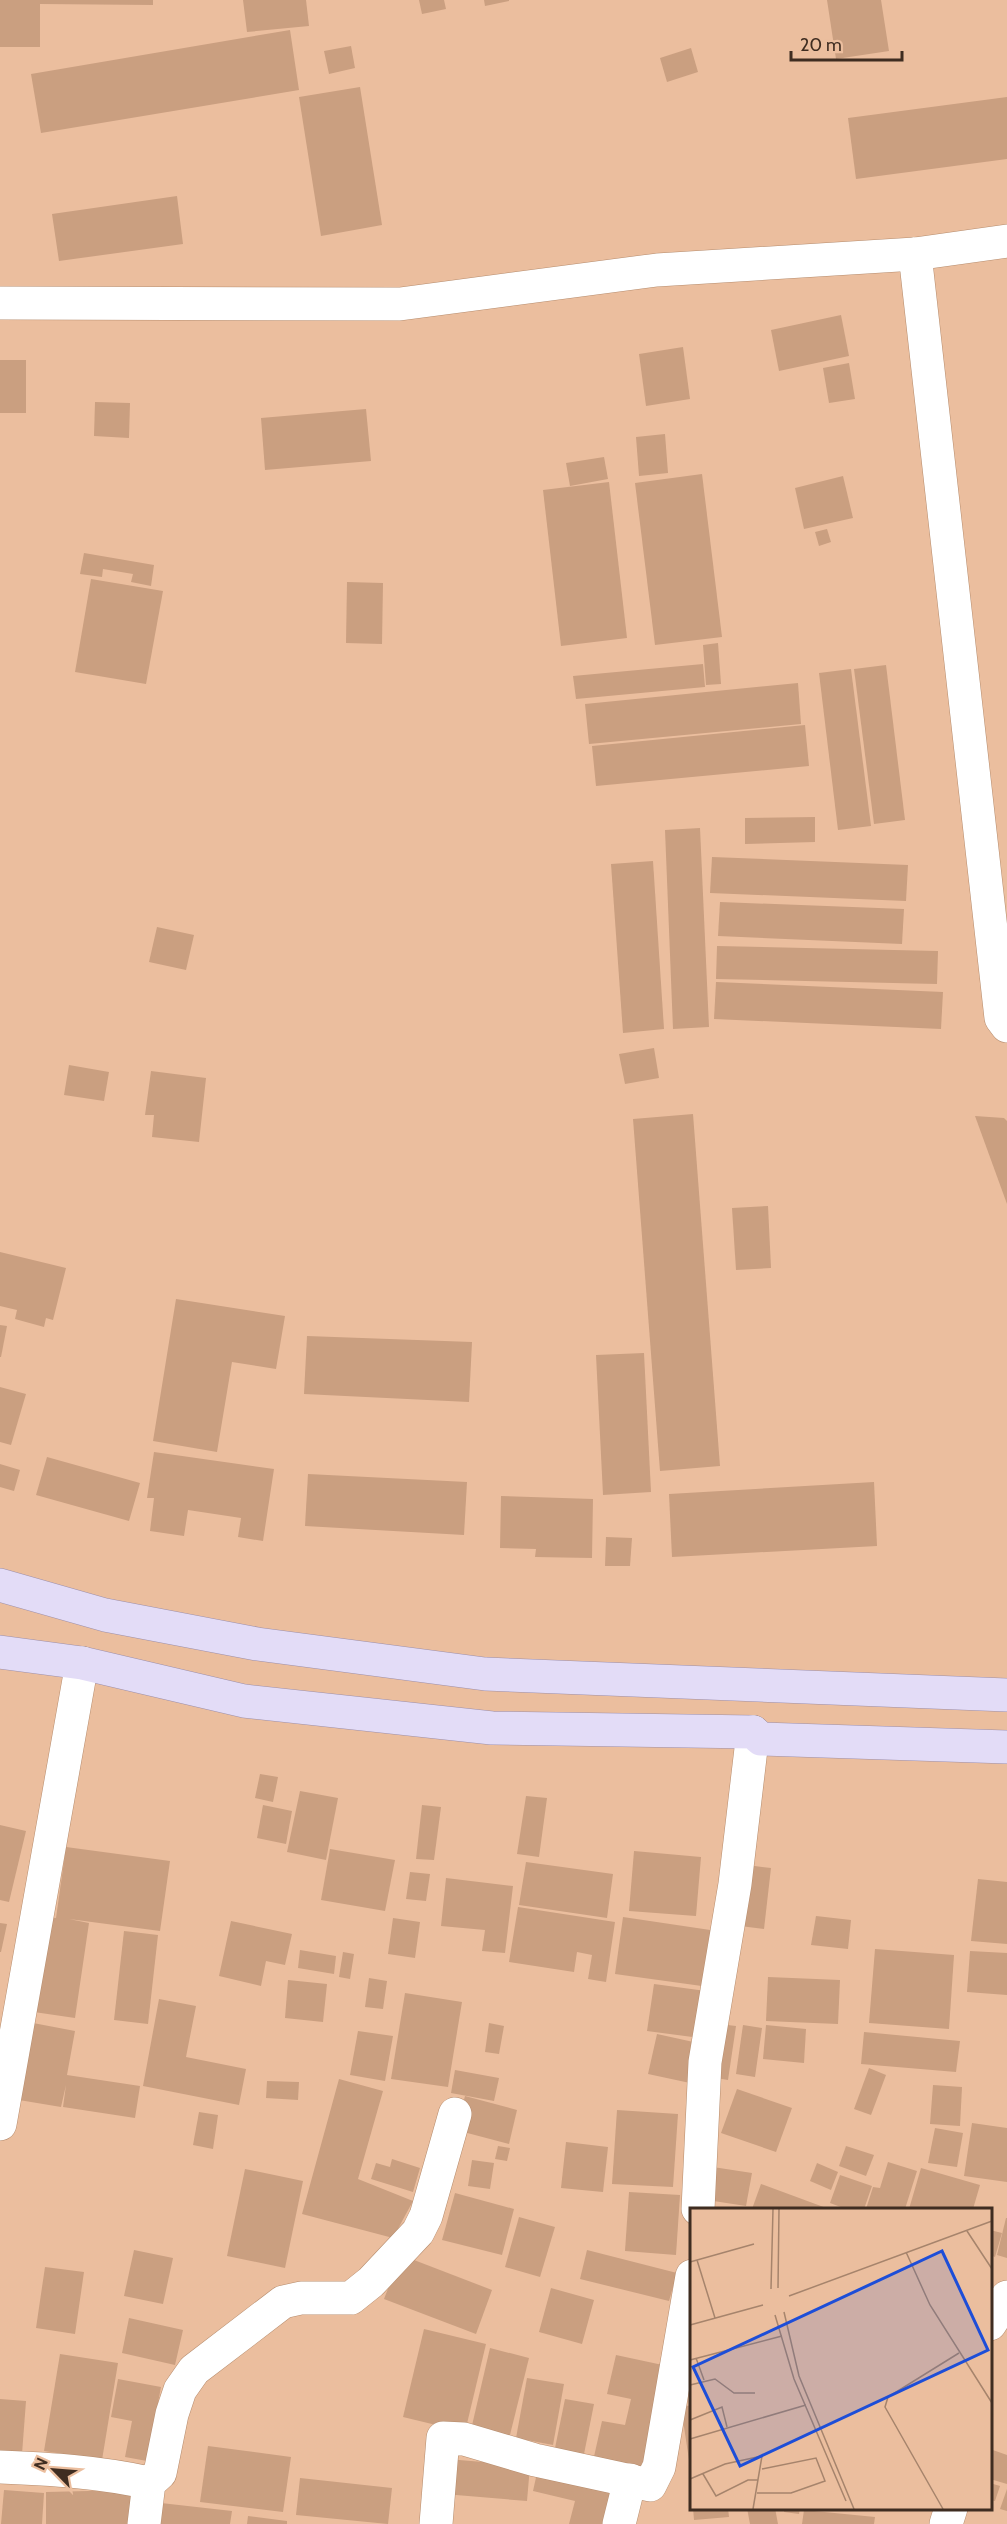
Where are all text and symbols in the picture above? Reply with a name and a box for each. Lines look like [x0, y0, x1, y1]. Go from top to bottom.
scale bar [791, 24, 902, 62]
text: 20 m [800, 34, 842, 56]
inset map [690, 2208, 992, 2509]
north arrow [24, 2440, 84, 2500]
text: N [30, 2455, 52, 2473]

